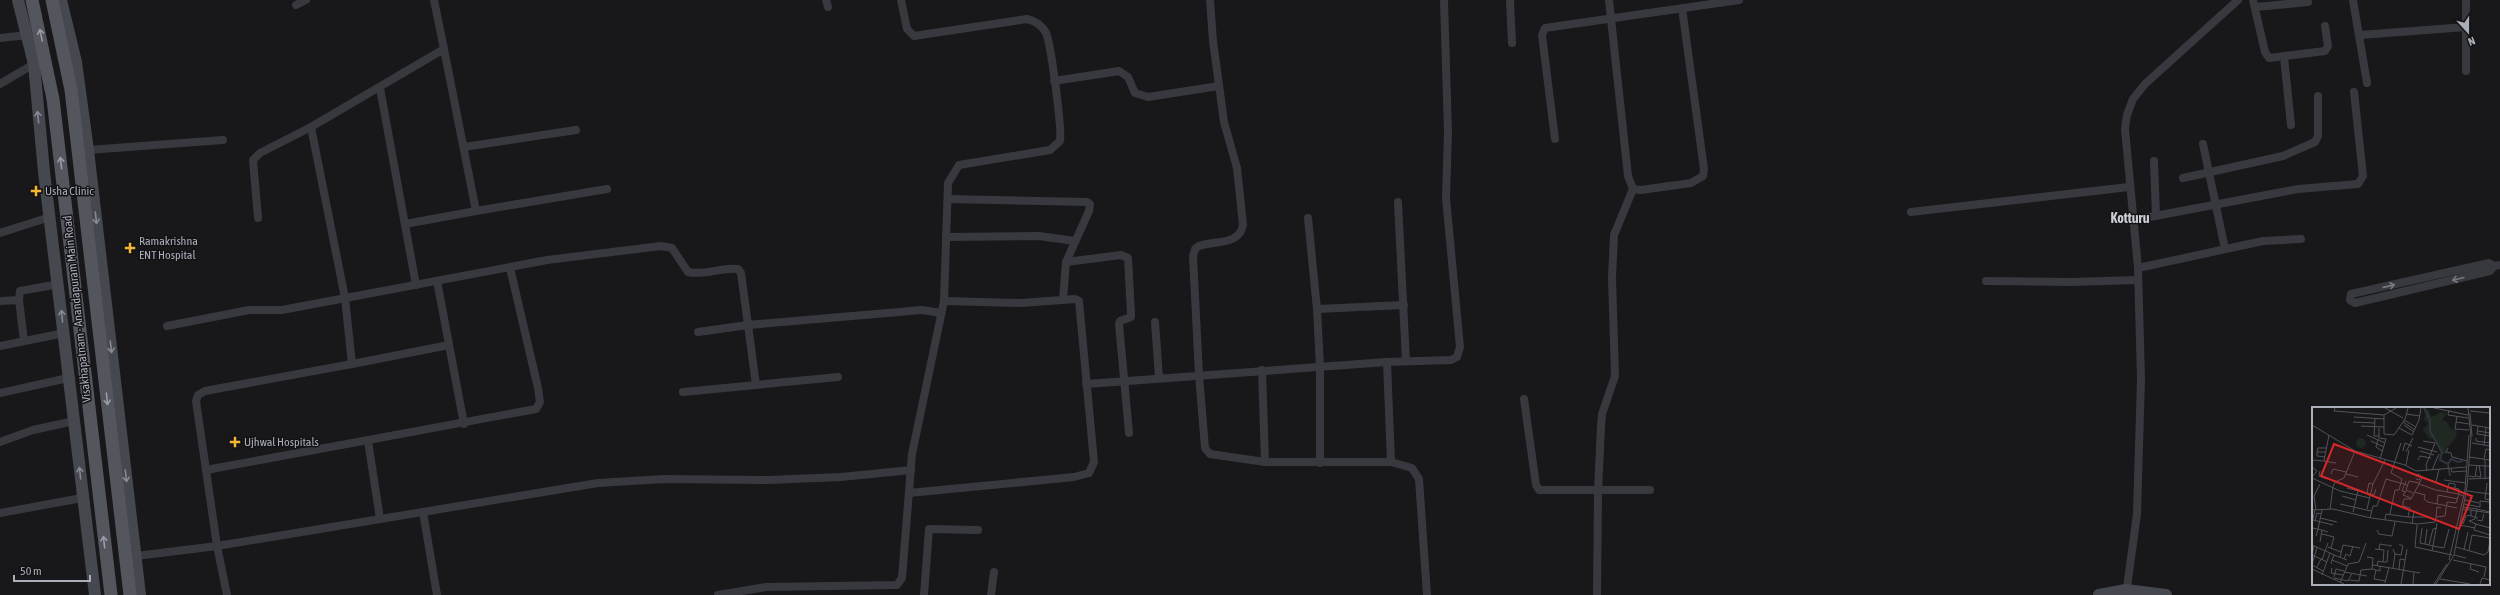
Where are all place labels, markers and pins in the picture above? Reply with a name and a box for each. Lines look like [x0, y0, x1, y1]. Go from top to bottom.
place label: Usha Clinic [45, 184, 94, 198]
marker: Usha Clinic [30, 185, 42, 197]
place label: Ramakrishna ENT Hospital [139, 234, 198, 262]
marker: Ramakrishna ENT Hospital [124, 242, 136, 254]
place label: Ujhwal Hospitals [244, 435, 319, 449]
marker: Ujhwal Hospitals [229, 436, 241, 448]

